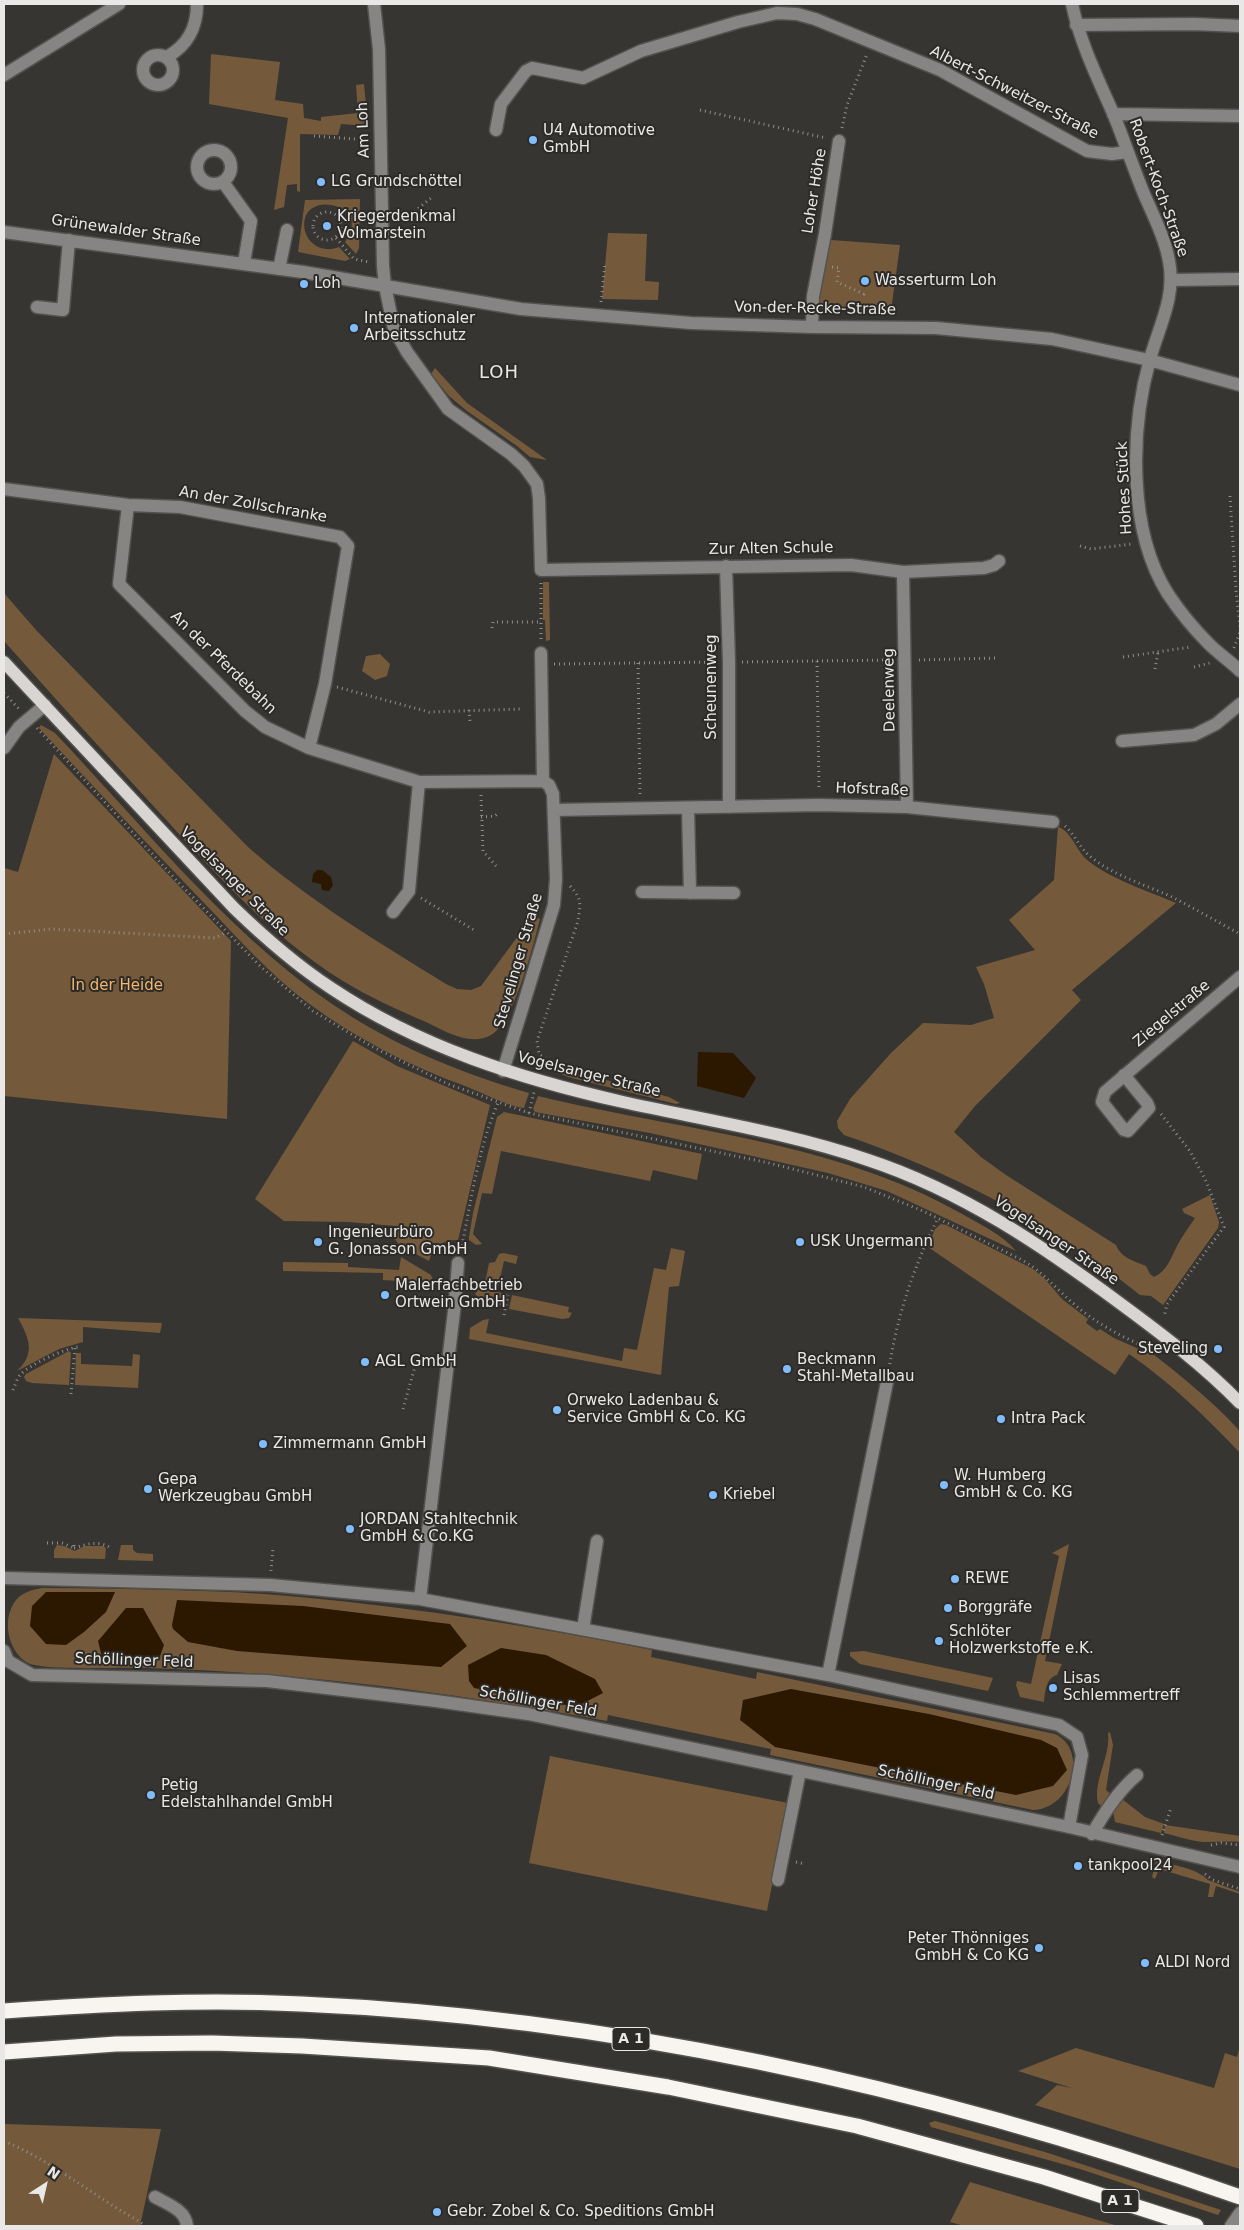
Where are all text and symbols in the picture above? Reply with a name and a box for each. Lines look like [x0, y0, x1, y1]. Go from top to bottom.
street label: Albert-Schweitzer-Straße [927, 43, 1101, 143]
street label: Am Loh [354, 101, 374, 159]
street label: Robert-Koch-Straße [1125, 116, 1191, 260]
place label: U4 Automotive GmbH [543, 122, 655, 157]
marker: U4 Automotive GmbH [527, 134, 539, 146]
street label: Loher Höhe [799, 147, 831, 235]
place label: LG Grundschöttel [331, 173, 462, 191]
marker: LG Grundschöttel [315, 176, 327, 188]
place label: Kriegerdenkmal Volmarstein [337, 208, 456, 243]
street label: Grünewalder Straße [50, 212, 202, 250]
marker: Kriegerdenkmal Volmarstein [321, 220, 333, 232]
place label: Wasserturm Loh [875, 272, 997, 290]
place label: Loh [314, 275, 341, 293]
marker: Wasserturm Loh [859, 275, 871, 287]
marker: Loh [298, 278, 310, 290]
street label: Von-der-Recke-Straße [734, 299, 896, 319]
place label: Internationaler Arbeitsschutz [364, 310, 475, 345]
marker: Internationaler Arbeitsschutz [348, 322, 360, 334]
district label: LOH [479, 362, 519, 384]
street label: Hohes Stück [1114, 441, 1136, 535]
street label: An der Zollschranke [178, 483, 328, 527]
street label: Zur Alten Schule [708, 539, 834, 559]
street label: An der Pferdebahn [166, 608, 280, 718]
street label: Scheunenweg [703, 634, 721, 740]
street label: Deelenweg [880, 648, 900, 732]
street label: Hofstraße [835, 780, 909, 800]
street label: Vogelsanger Straße [176, 824, 292, 940]
street label: Stevelinger Straße [491, 891, 547, 1031]
park label: In der Heide [71, 977, 163, 995]
street label: Ziegelstraße [1130, 977, 1214, 1051]
street label: Vogelsanger Straße [516, 1049, 662, 1101]
street label: Vogelsanger Straße [990, 1192, 1122, 1290]
place label: Ingenieurbüro G. Jonasson GmbH [328, 1224, 468, 1259]
place label: USK Ungermann [810, 1233, 933, 1251]
marker: Ingenieurbüro G. Jonasson GmbH [312, 1236, 324, 1248]
marker: USK Ungermann [794, 1236, 806, 1248]
place label: Malerfachbetrieb Ortwein GmbH [395, 1277, 523, 1312]
marker: Malerfachbetrieb Ortwein GmbH [379, 1289, 391, 1301]
place label: Steveling [1138, 1340, 1208, 1358]
marker: Steveling [1212, 1343, 1224, 1355]
place label: Beckmann Stahl-Metallbau [797, 1351, 914, 1386]
place label: AGL GmbH [375, 1353, 457, 1371]
marker: AGL GmbH [359, 1356, 371, 1368]
marker: Beckmann Stahl-Metallbau [781, 1363, 793, 1375]
place label: Orweko Ladenbau & Service GmbH & Co. KG [567, 1392, 746, 1427]
marker: Orweko Ladenbau & Service GmbH & Co. KG [551, 1404, 563, 1416]
place label: Intra Pack [1011, 1410, 1085, 1428]
marker: Intra Pack [995, 1413, 1007, 1425]
place label: Zimmermann GmbH [273, 1435, 426, 1453]
marker: Zimmermann GmbH [257, 1438, 269, 1450]
place label: W. Humberg GmbH & Co. KG [954, 1467, 1073, 1502]
place label: Gepa Werkzeugbau GmbH [158, 1471, 312, 1506]
marker: W. Humberg GmbH & Co. KG [938, 1479, 950, 1491]
marker: Gepa Werkzeugbau GmbH [142, 1483, 154, 1495]
place label: Kriebel [723, 1486, 775, 1504]
marker: Kriebel [707, 1489, 719, 1501]
place label: JORDAN Stahltechnik GmbH & Co.KG [360, 1511, 518, 1546]
marker: JORDAN Stahltechnik GmbH & Co.KG [344, 1523, 356, 1535]
place label: REWE [965, 1570, 1009, 1588]
marker: REWE [949, 1573, 961, 1585]
place label: Borggräfe [958, 1599, 1032, 1617]
marker: Borggräfe [942, 1602, 954, 1614]
place label: Schlöter Holzwerkstoffe e.K. [949, 1623, 1094, 1658]
marker: Schlöter Holzwerkstoffe e.K. [933, 1635, 945, 1647]
street label: Schöllinger Feld [74, 1650, 194, 1672]
place label: Lisas Schlemmertreff [1063, 1670, 1180, 1705]
marker: Lisas Schlemmertreff [1047, 1682, 1059, 1694]
street label: Schöllinger Feld [478, 1683, 598, 1721]
street label: Schöllinger Feld [876, 1762, 996, 1804]
place label: Petig Edelstahlhandel GmbH [161, 1777, 333, 1812]
marker: Petig Edelstahlhandel GmbH [145, 1789, 157, 1801]
place label: tankpool24 [1088, 1857, 1172, 1875]
marker: tankpool24 [1072, 1860, 1084, 1872]
place label: Peter Thönniges GmbH & Co KG [908, 1930, 1029, 1965]
marker: Peter Thönniges GmbH & Co KG [1033, 1942, 1045, 1954]
place label: ALDI Nord [1155, 1954, 1230, 1972]
marker: ALDI Nord [1139, 1957, 1151, 1969]
road number: A 1 [612, 2028, 650, 2050]
north arrow [20, 2160, 70, 2210]
text: N [44, 2163, 63, 2183]
road number: A 1 [1101, 2190, 1139, 2212]
place label: Gebr. Zobel & Co. Speditions GmbH [447, 2203, 715, 2221]
marker: Gebr. Zobel & Co. Speditions GmbH [431, 2206, 443, 2218]

